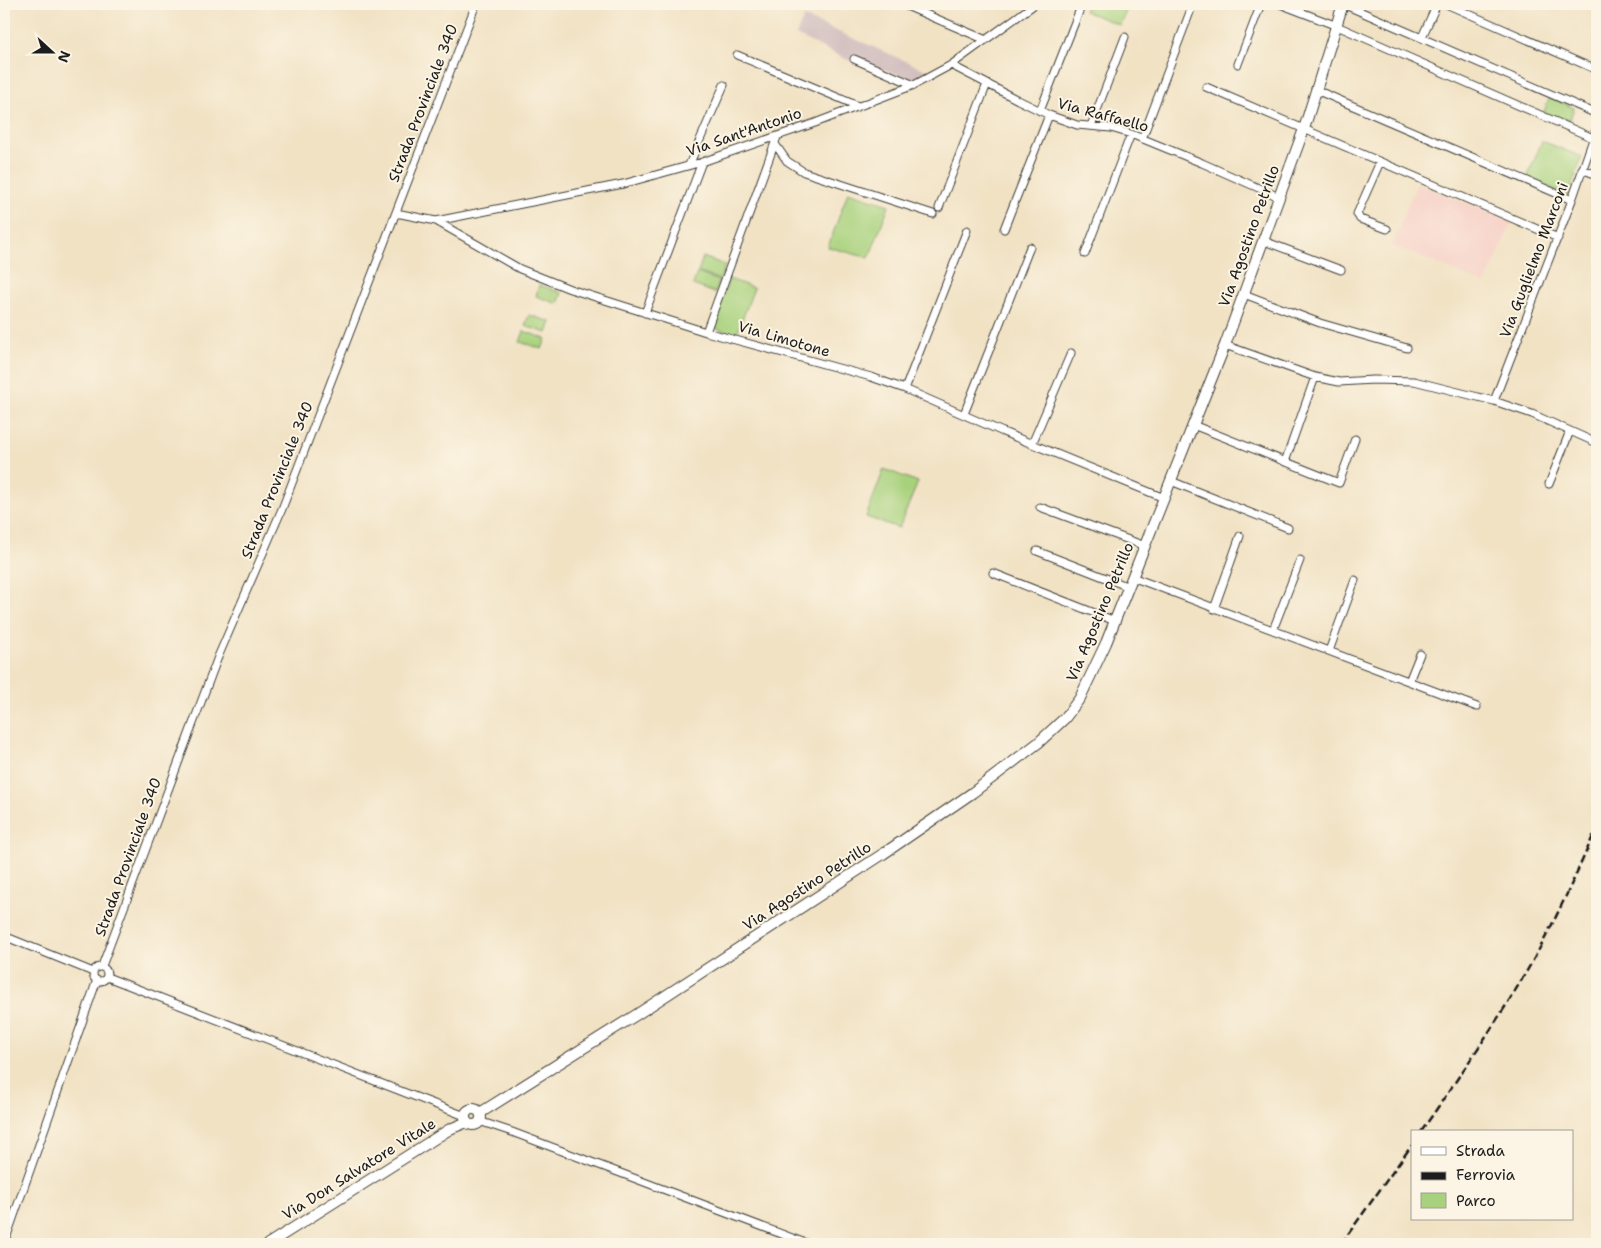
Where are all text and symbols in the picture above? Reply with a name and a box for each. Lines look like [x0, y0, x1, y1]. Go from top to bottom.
street label: Strada Provinciale 340 [384, 21, 462, 185]
north arrow [28, 28, 78, 78]
text: N [54, 48, 75, 65]
street label: Via Raffaello [1055, 93, 1151, 137]
street label: Via Sant'Antonio [684, 103, 804, 161]
street label: Via Agostino Petrillo [1214, 162, 1284, 310]
street label: Via Guglielmo Marconi [1495, 179, 1573, 341]
street label: Via Limotone [736, 316, 832, 362]
street label: Strada Provinciale 340 [236, 398, 318, 562]
street label: Via Agostino Petrillo [1062, 539, 1138, 685]
street label: Strada Provinciale 340 [90, 775, 166, 939]
street label: Via Agostino Petrillo [739, 837, 875, 935]
street label: Via Don Salvatore Vitale [278, 1113, 440, 1225]
legend [1411, 1130, 1574, 1220]
text: Strada [1456, 1141, 1505, 1161]
text: Ferrovia [1456, 1165, 1516, 1185]
text: Parco [1456, 1191, 1496, 1211]

